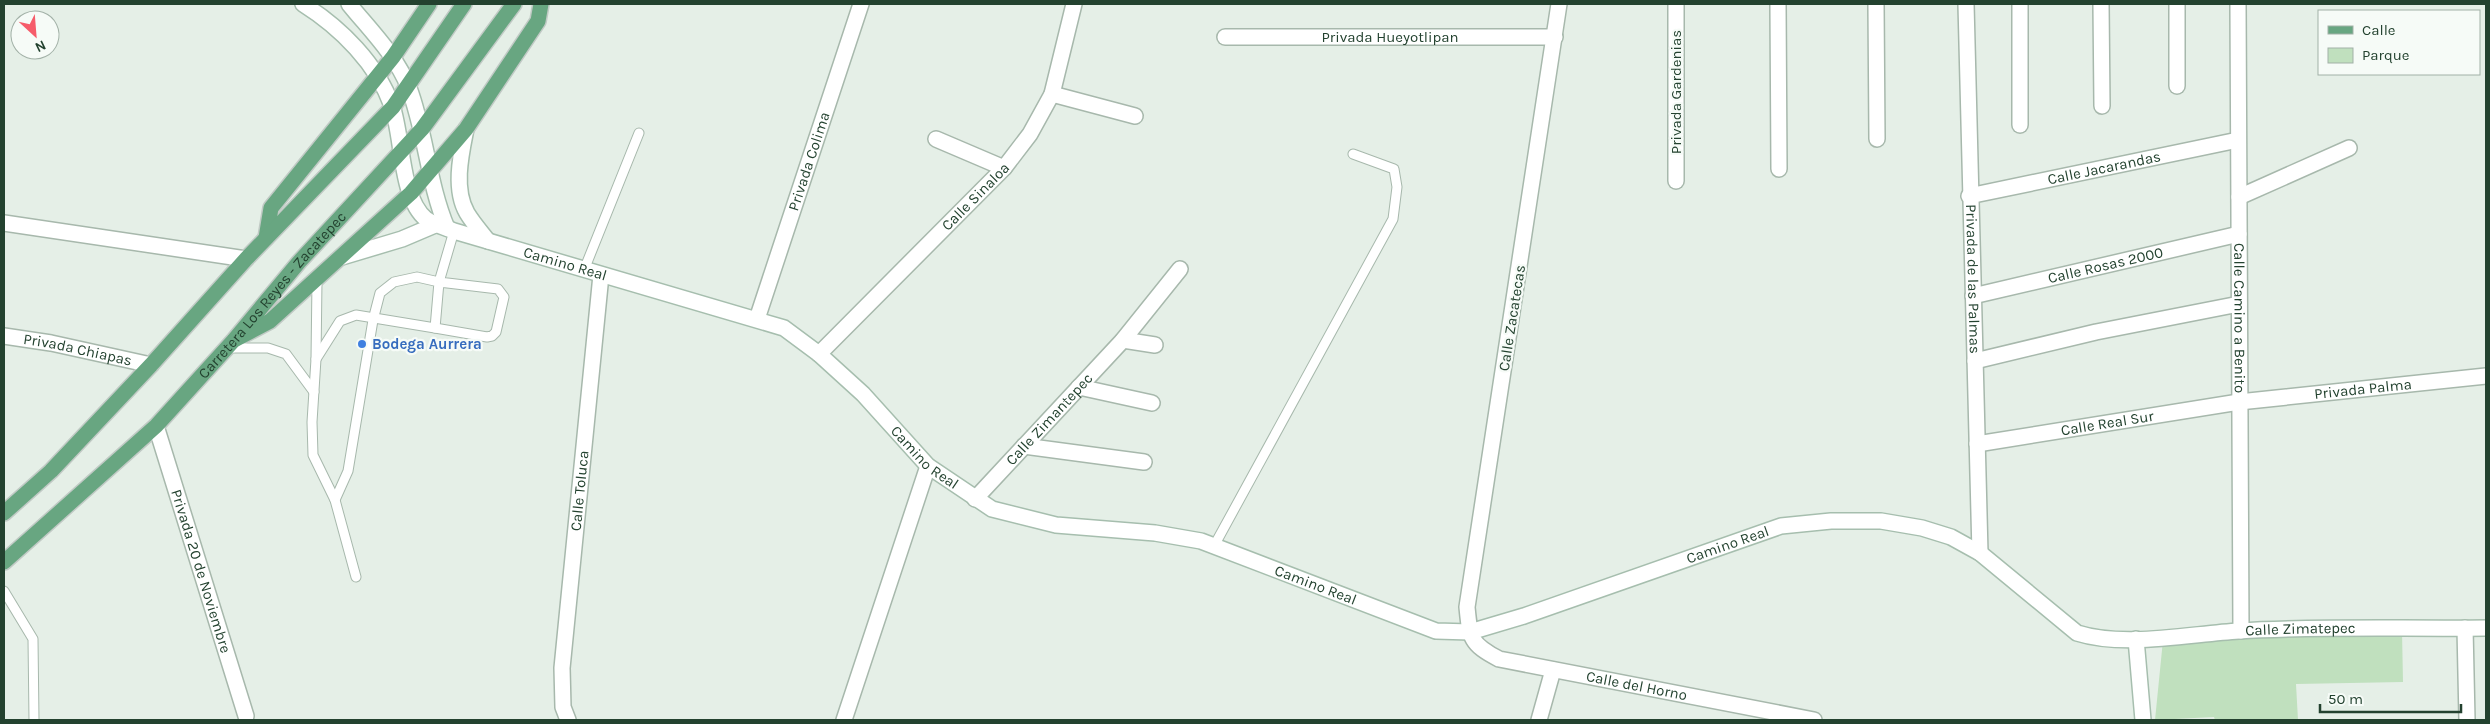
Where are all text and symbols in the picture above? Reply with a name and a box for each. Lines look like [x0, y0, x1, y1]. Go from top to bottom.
north arrow [10, 10, 60, 60]
legend [2318, 10, 2480, 75]
text: Calle [2362, 21, 2396, 39]
street label: Privada Hueyotlipan [1321, 28, 1459, 46]
street label: Privada Gardenias [1667, 30, 1685, 154]
text: N [32, 36, 49, 56]
text: Parque [2362, 46, 2410, 64]
street label: Privada Colima [784, 110, 834, 213]
street label: Calle Jacarandas [2046, 147, 2162, 188]
street label: Calle Sinaloa [938, 159, 1013, 234]
street label: Privada de las Palmas [1962, 204, 1984, 354]
street label: Carretera Los Reyes - Zacatepec [194, 208, 350, 382]
street label: Camino Real [521, 243, 609, 284]
street label: Calle Rosas 2000 [2046, 243, 2165, 287]
street label: Calle Camino a Benito [2230, 243, 2249, 393]
street label: Calle Zacatecas [1495, 264, 1529, 372]
street label: Privada Chiapas [22, 330, 134, 370]
place label: Bodega Aurrera [372, 335, 482, 353]
marker: Bodega Aurrera [356, 338, 368, 350]
street label: Calle Zimantepec [1002, 369, 1097, 469]
street label: Privada Palma [2313, 375, 2413, 403]
street label: Calle Real Sur [2060, 407, 2156, 439]
street label: Camino Real [887, 422, 962, 493]
street label: Calle Toluca [567, 450, 593, 532]
street label: Privada 20 de Noviembre [167, 487, 235, 655]
street label: Camino Real [1684, 522, 1771, 567]
street label: Camino Real [1272, 561, 1359, 609]
street label: Calle Zimatepec [2245, 619, 2356, 640]
street label: Calle del Horno [1585, 667, 1689, 704]
scale bar [2320, 682, 2461, 714]
text: 50 m [2328, 690, 2363, 708]

